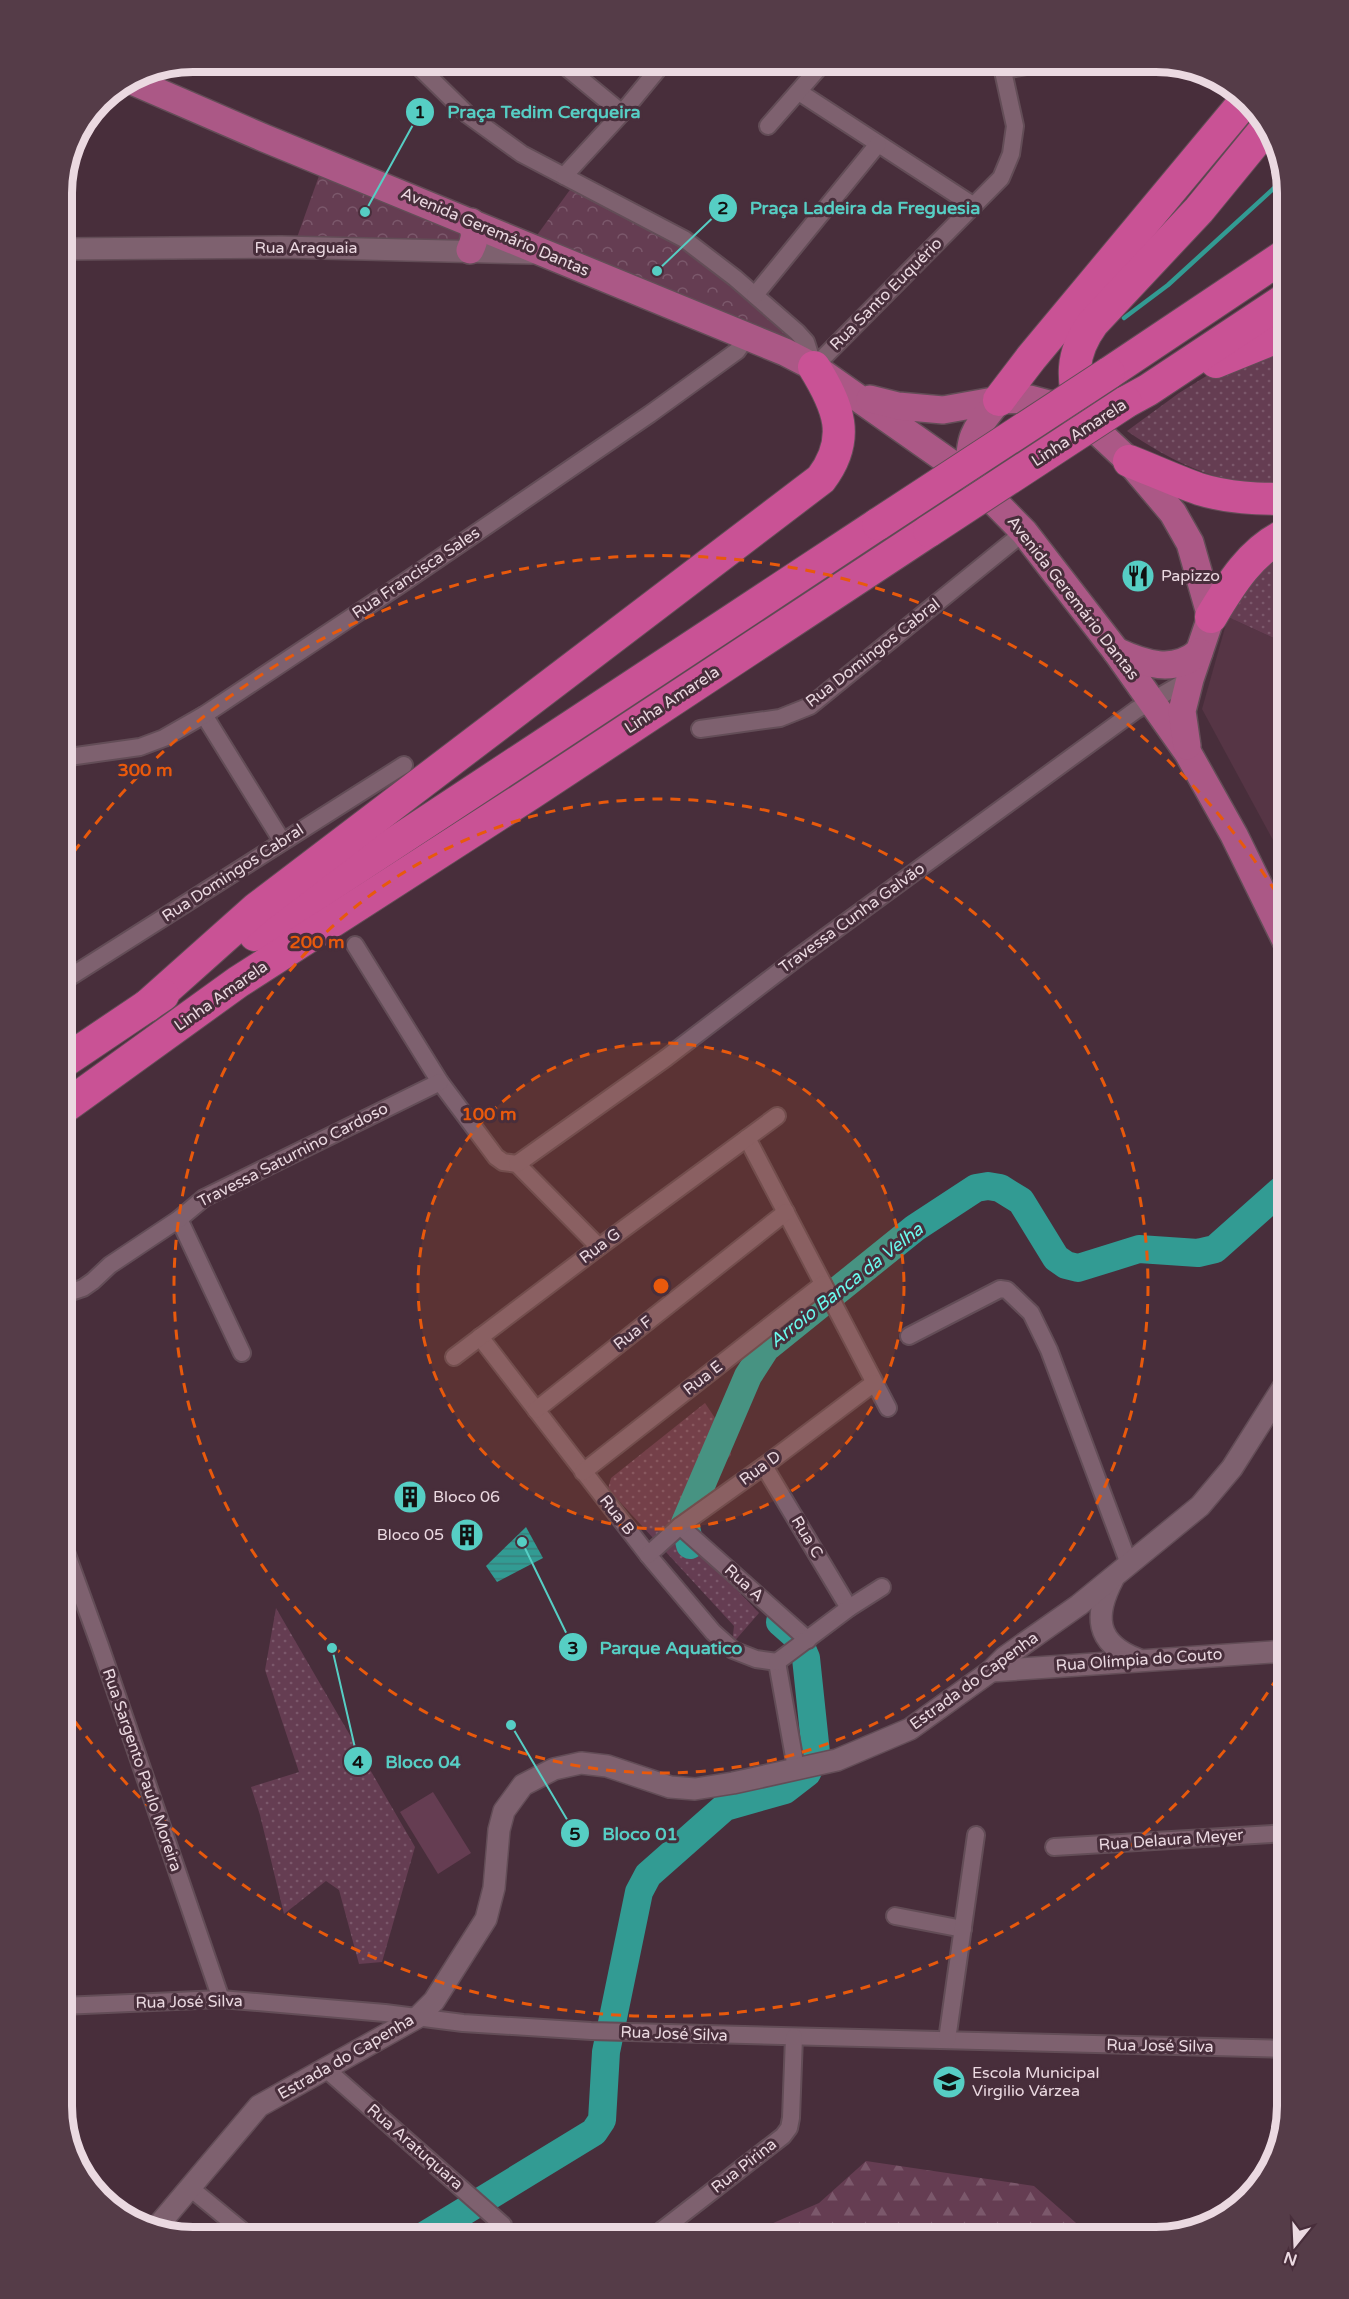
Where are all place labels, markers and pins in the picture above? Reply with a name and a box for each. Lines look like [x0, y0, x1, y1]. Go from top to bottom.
callout: Praça Tedim Cerqueira [405, 94, 653, 130]
callout: Praça Ladeira da Freguesia [708, 190, 993, 226]
restaurant icon: Papizzo [1120, 558, 1156, 594]
place label: Papizzo [1161, 566, 1220, 586]
centre of rings [651, 1276, 671, 1296]
building icon: Bloco 06 [392, 1479, 428, 1515]
place label: Bloco 06 [433, 1487, 500, 1507]
building icon: Bloco 05 [449, 1517, 485, 1553]
place label: Bloco 05 [377, 1525, 444, 1545]
callout: Parque Aquatico [558, 1629, 755, 1665]
callout: Bloco 04 [343, 1743, 473, 1779]
callout: Bloco 01 [560, 1815, 689, 1851]
place label: Escola Municipal Virgilio Várzea [972, 2063, 1099, 2101]
school or university icon: Escola Municipal Virgilio Várzea [931, 2064, 967, 2100]

